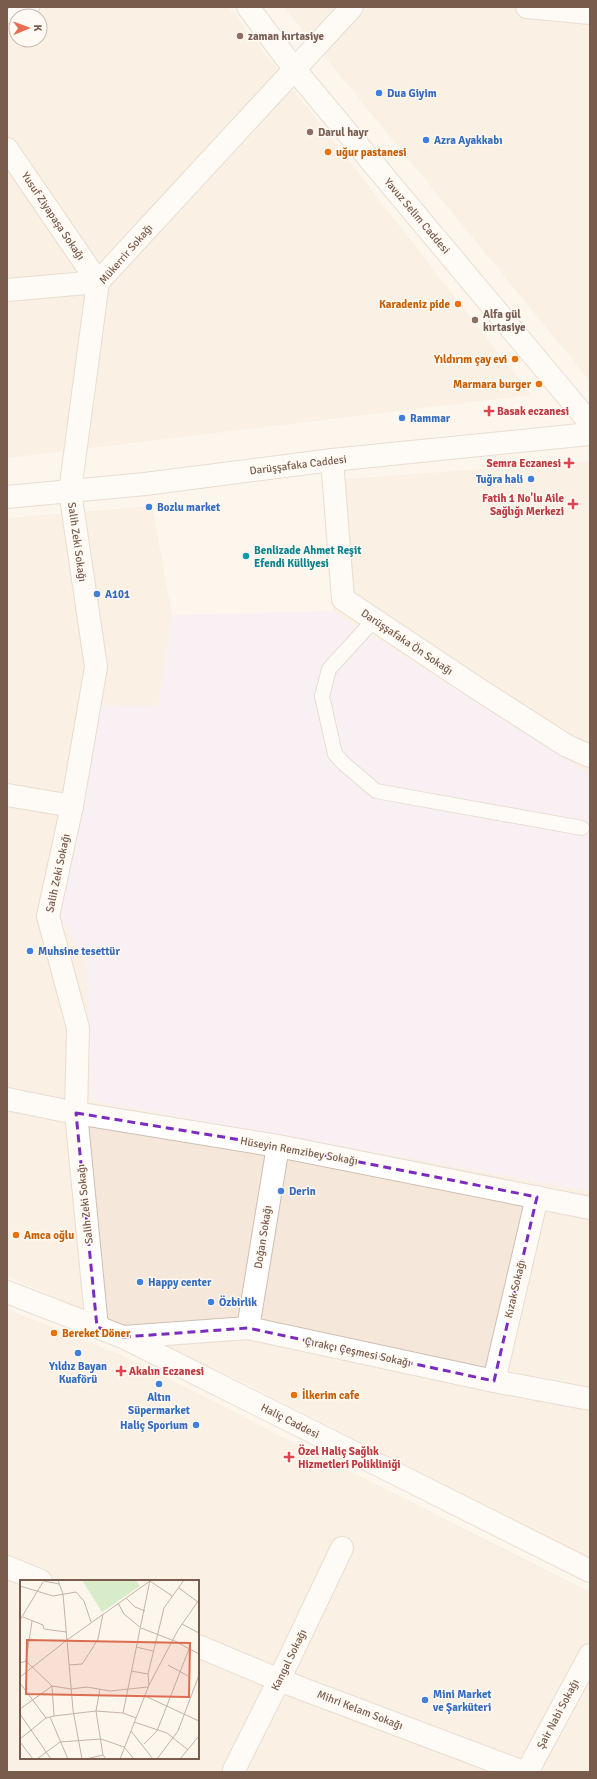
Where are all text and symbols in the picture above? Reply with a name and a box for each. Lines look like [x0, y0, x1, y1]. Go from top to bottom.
north arrow [8, 8, 48, 48]
text: K [31, 24, 44, 32]
place label: zaman kırtasiye [248, 30, 325, 43]
marker: zaman kırtasiye [235, 31, 245, 41]
place label: Dua Giyim [387, 87, 437, 100]
marker: Dua Giyim [374, 88, 384, 98]
place label: Darul hayr [318, 126, 369, 139]
marker: Darul hayr [305, 127, 315, 137]
place label: Azra Ayakkabı [434, 134, 502, 147]
marker: Azra Ayakkabı [421, 135, 431, 145]
place label: uğur pastanesi [336, 146, 407, 159]
marker: uğur pastanesi [323, 147, 333, 157]
street label: Yusuf Ziyapaşa Sokağı [19, 169, 87, 263]
street label: Yavuz Selim Caddesi [382, 175, 452, 257]
street label: Mükerrir Sokağı [96, 221, 156, 287]
place label: Karadeniz pide [379, 298, 451, 311]
marker: Karadeniz pide [453, 299, 463, 309]
place label: Alfa gül kırtasiye [483, 308, 526, 334]
marker: Alfa gül kırtasiye [470, 315, 480, 325]
place label: Yıldırım çay evi [433, 353, 507, 366]
marker: Yıldırım çay evi [510, 354, 520, 364]
place label: Marmara burger [453, 378, 532, 391]
marker: Marmara burger [534, 379, 544, 389]
place label: Basak eczanesi [497, 405, 569, 418]
marker: Basak eczanesi [484, 406, 494, 416]
place label: Rammar [410, 412, 451, 425]
marker: Rammar [397, 413, 407, 423]
street label: Darüşşafaka Caddesi [249, 453, 347, 477]
place label: Semra Eczanesi [487, 457, 561, 470]
marker: Semra Eczanesi [564, 458, 574, 468]
place label: Tuğra hali [476, 473, 523, 486]
marker: Tuğra hali [526, 474, 536, 484]
place label: Fatih 1 No'lu Aile Sağlığı Merkezi [482, 492, 565, 518]
marker: Fatih 1 No'lu Aile Sağlığı Merkezi [567, 498, 579, 510]
street label: Salih Zeki Sokağı [65, 501, 89, 583]
place label: Bozlu market [157, 501, 220, 514]
marker: Bozlu market [144, 502, 154, 512]
place label: Benlizade Ahmet Reşit Efendi Külliyesi [254, 544, 361, 570]
marker: Benlizade Ahmet Reşit Efendi Külliyesi [241, 551, 251, 561]
place label: A101 [105, 588, 130, 601]
marker: A101 [92, 589, 102, 599]
street label: Darüşşafaka Ön Sokağı [359, 606, 456, 678]
street label: Salih Zeki Sokağı [43, 832, 73, 914]
place label: Muhsine tesettür [38, 945, 120, 958]
marker: Muhsine tesettür [25, 946, 35, 956]
street label: Hüseyin Remzibey Sokağı [239, 1134, 359, 1168]
street label: Salih Zeki Sokağı [74, 1163, 96, 1245]
place label: Derin [289, 1185, 316, 1198]
marker: Derin [276, 1186, 286, 1196]
street label: Doğan Sokağı [252, 1204, 274, 1270]
place label: Amca oğlu [24, 1229, 74, 1242]
marker: Amca oğlu [11, 1230, 21, 1240]
street label: Kızak Sokağı [502, 1258, 528, 1320]
place label: Happy center [148, 1276, 212, 1289]
marker: Happy center [135, 1277, 145, 1287]
place label: Özbirlik [219, 1295, 257, 1309]
marker: Özbirlik [206, 1297, 216, 1307]
place label: Bereket Döner [62, 1327, 131, 1340]
marker: Bereket Döner [49, 1328, 59, 1338]
street label: Çırakçı Çeşmesi Sokağı [304, 1334, 412, 1370]
marker: Yıldız Bayan Kuaförü [73, 1348, 83, 1358]
place label: Yıldız Bayan Kuaförü [48, 1360, 107, 1386]
place label: Akalın Eczanesi [129, 1365, 204, 1378]
marker: Akalın Eczanesi [116, 1366, 126, 1376]
marker: Altın Süpermarket [154, 1379, 164, 1389]
place label: İlkerim cafe [302, 1388, 360, 1402]
marker: İlkerim cafe [289, 1390, 299, 1400]
place label: Altın Süpermarket [128, 1391, 190, 1417]
street label: Haliç Caddesi [259, 1401, 321, 1441]
place label: Haliç Sporium [120, 1419, 188, 1432]
marker: Haliç Sporium [191, 1420, 201, 1430]
place label: Özel Haliç Sağlık Hizmetleri Polikliniği [298, 1444, 401, 1471]
marker: Özel Haliç Sağlık Hizmetleri Polikliniği [283, 1451, 295, 1463]
inset map [20, 1580, 199, 1759]
street label: Kangal Sokağı [269, 1627, 309, 1693]
street label: Şair Nabi Sokağı [534, 1677, 582, 1751]
street label: Mihri Kelam Sokağı [315, 1688, 405, 1732]
place label: Mini Market ve Şarküteri [432, 1688, 492, 1714]
marker: Mini Market ve Şarküteri [420, 1695, 430, 1705]

